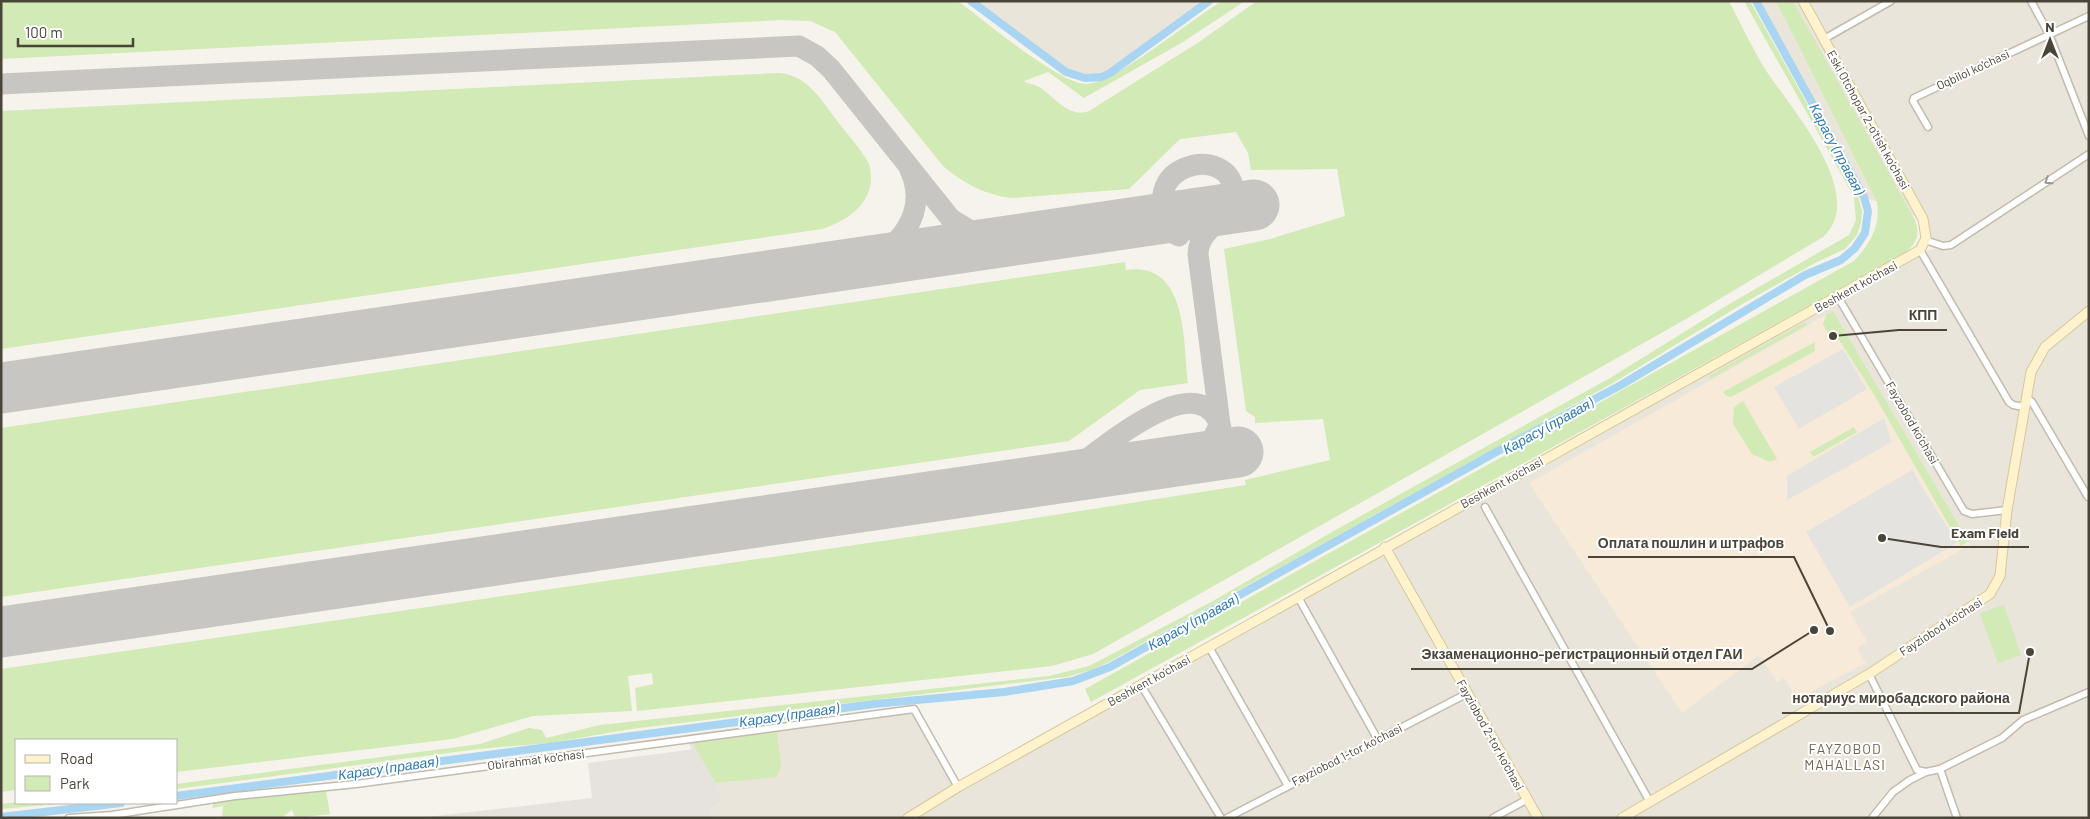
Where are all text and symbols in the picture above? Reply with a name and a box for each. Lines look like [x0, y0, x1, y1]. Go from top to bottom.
scale bar [18, 15, 132, 47]
north arrow [2025, 15, 2075, 65]
text: N [2045, 18, 2055, 35]
text: 100 m [25, 23, 63, 41]
street label: Oqbilol ko'chasi [1934, 46, 2011, 92]
street label: Eski Otchopar 2-o'tish ko'chasi [1825, 48, 1913, 192]
water label: Карасу (правая) [1806, 100, 1869, 198]
one-way arrow [2044, 175, 2054, 184]
street label: Beshkent ko'chasi [1812, 258, 1899, 315]
callout: КПП [1899, 301, 1947, 330]
text: КПП [1909, 306, 1937, 323]
street label: Fayzobod ko'chasi [1884, 379, 1942, 466]
water label: Карасу (правая) [1500, 393, 1596, 457]
street label: Beshkent ko'chasi [1458, 454, 1545, 511]
callout: Exam Field [1941, 518, 2029, 547]
text: Exam Field [1951, 524, 2019, 541]
callout: Оплата пошлин и штрафов [1588, 528, 1794, 557]
text: Оплата пошлин и штрафов [1598, 534, 1785, 551]
water label: Карасу (правая) [1145, 589, 1241, 653]
street label: Fayziobod ko'chasi [1896, 594, 1984, 658]
callout: Экзаменационно-регистрационный отдел ГАИ [1411, 640, 1752, 669]
text: Экзаменационно-регистрационный отдел ГАИ [1421, 645, 1743, 662]
street label: Beshkent ko'chasi [1105, 652, 1192, 709]
street label: Fayziobod 2-tor ko'chasi [1455, 677, 1527, 792]
callout: нотариус миробадского района [1782, 684, 2019, 713]
text: нотариус миробадского района [1792, 689, 2010, 706]
water label: Карасу (правая) [738, 699, 840, 730]
street label: Fayziobod 1-tor ko'chasi [1289, 720, 1404, 788]
legend [15, 739, 178, 804]
district label: FAYZOBOD MAHALLASI [1804, 740, 1886, 773]
street label: Obirahmat ko'chasi [487, 746, 585, 772]
text: Road [60, 749, 93, 767]
water label: Карасу (правая) [337, 752, 439, 783]
text: Park [60, 774, 90, 792]

